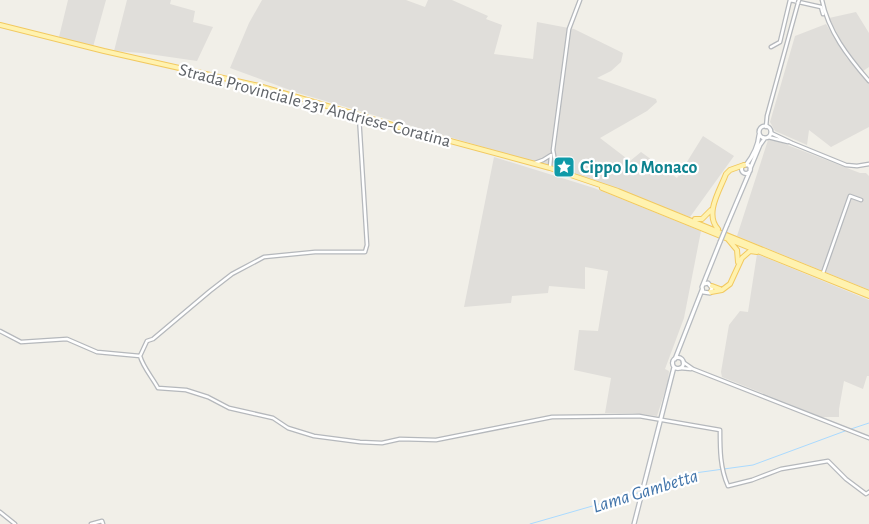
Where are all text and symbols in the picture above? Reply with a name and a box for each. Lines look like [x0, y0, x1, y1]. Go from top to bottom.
street label: Strada Provinciale 231 Andriese-Coratina [177, 61, 453, 151]
place icon: Cippo lo Monaco [552, 155, 576, 179]
place label: Cippo lo Monaco [580, 159, 697, 177]
water label: Lama Gambetta [590, 466, 700, 516]

